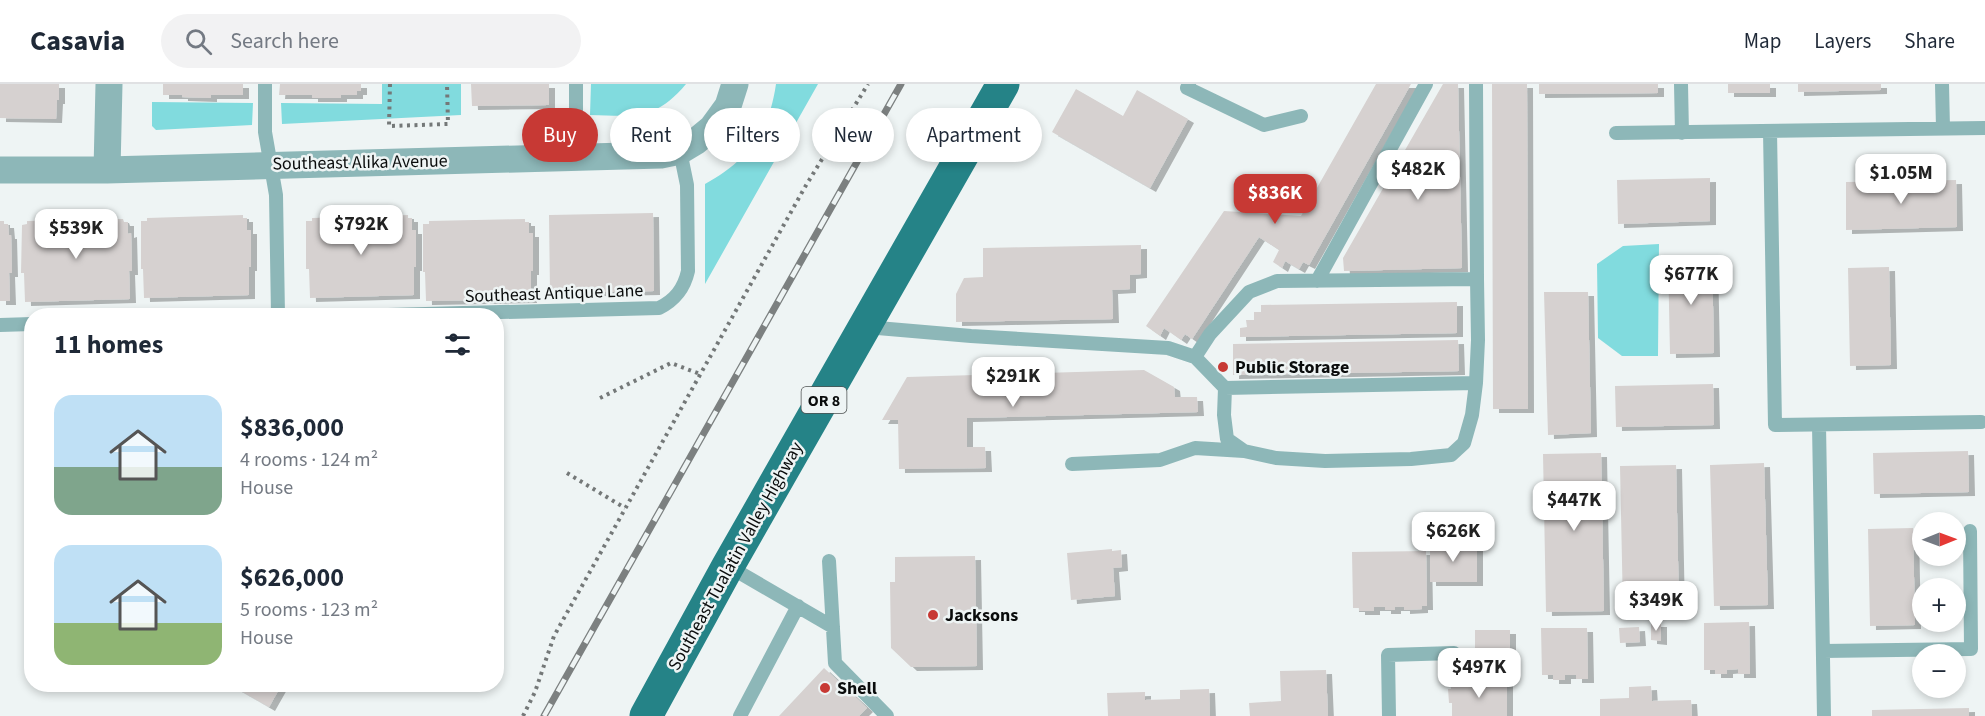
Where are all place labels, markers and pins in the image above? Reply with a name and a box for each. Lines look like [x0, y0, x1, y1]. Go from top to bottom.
pin: $482K [1376, 150, 1460, 201]
pin: $1.05M [1852, 154, 1950, 205]
pin: $836K [1233, 174, 1317, 225]
pin: $792K [319, 205, 403, 256]
pin: $539K [34, 209, 118, 260]
pin: $677K [1649, 255, 1733, 306]
place label: Public Storage [1235, 355, 1349, 380]
pin: $291K [971, 357, 1055, 408]
marker: Public Storage [1216, 360, 1230, 374]
pin: $447K [1532, 481, 1616, 532]
pin: $626K [1411, 512, 1495, 563]
pin: $349K [1614, 581, 1698, 632]
place label: Jacksons [945, 603, 1018, 628]
marker: Jacksons [926, 608, 940, 622]
pin: $497K [1437, 648, 1521, 699]
place label: Shell [837, 676, 877, 701]
marker: Shell [818, 681, 832, 695]

